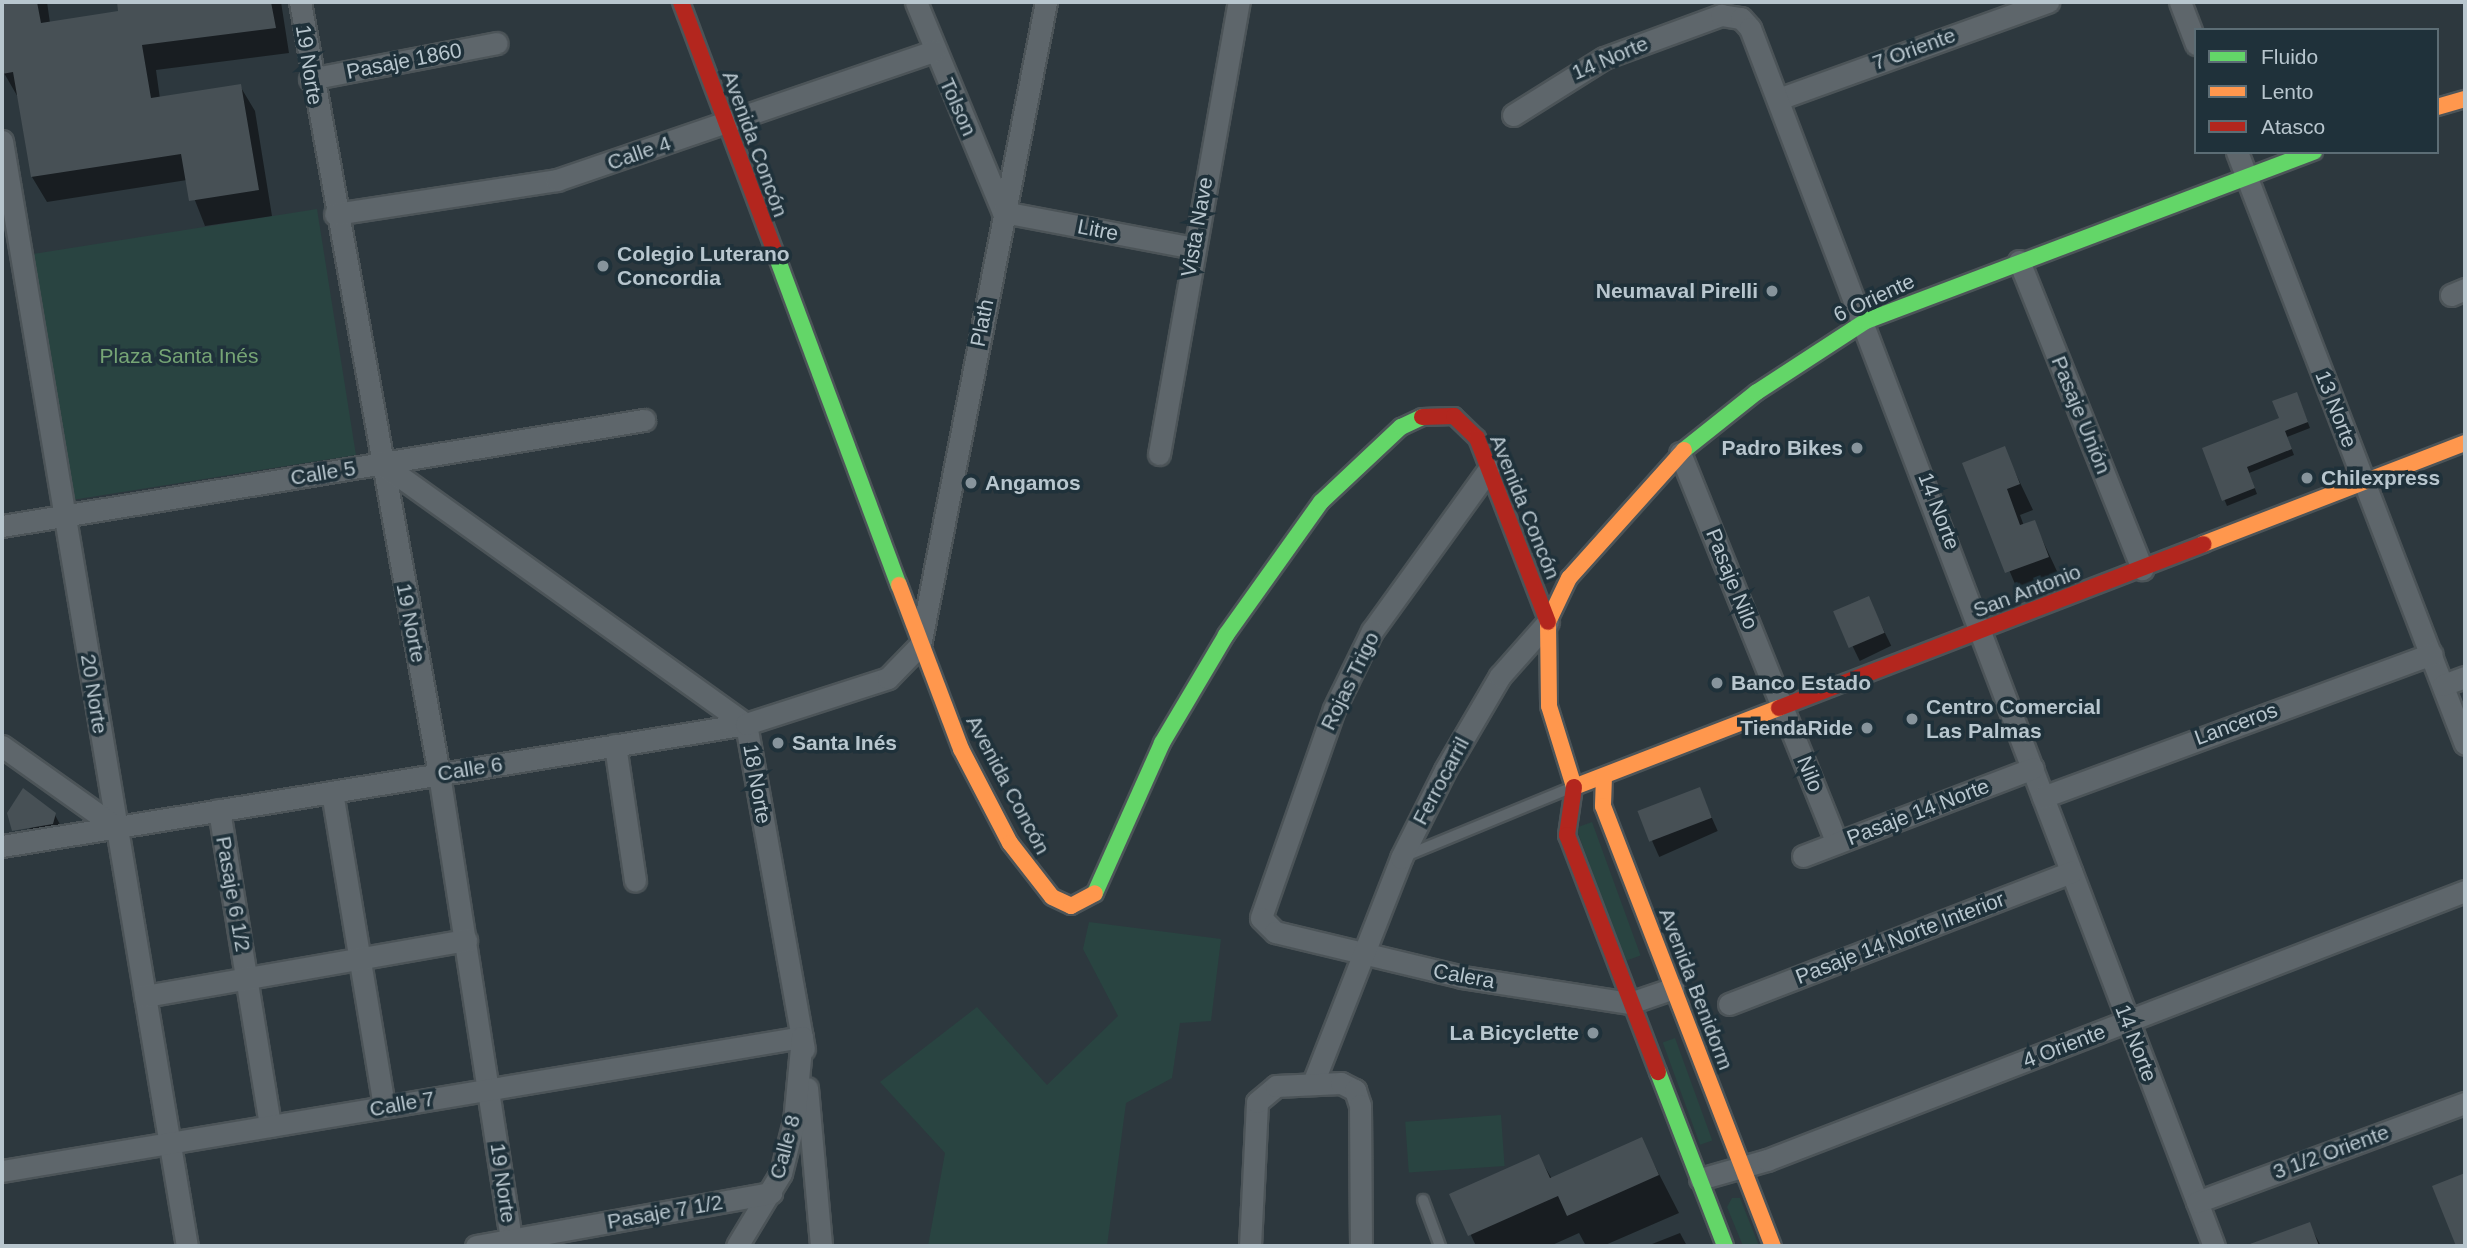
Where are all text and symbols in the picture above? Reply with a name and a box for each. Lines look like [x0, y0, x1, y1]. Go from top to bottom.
street label: 7 Oriente [1869, 22, 1959, 76]
street label: 19 Norte [290, 23, 328, 107]
legend [2194, 28, 2439, 154]
street label: 14 Norte [1568, 31, 1652, 85]
street label: Pasaje 1860 [344, 37, 464, 85]
text: Fluido [2261, 45, 2318, 68]
street label: Avenida Concón [717, 67, 793, 221]
street label: Tolson [934, 74, 982, 140]
text: Lento [2261, 80, 2314, 103]
text: Atasco [2261, 115, 2325, 138]
street label: Calle 4 [604, 130, 674, 176]
street label: Vista Nave [1176, 175, 1218, 279]
street label: Litre [1076, 214, 1120, 246]
place label: Colegio Luterano Concordia [617, 241, 790, 291]
marker: Colegio Luterano Concordia [595, 258, 611, 274]
street label: 6 Oriente [1830, 268, 1918, 328]
place label: Neumaval Pirelli [1596, 278, 1758, 304]
marker: Neumaval Pirelli [1764, 283, 1780, 299]
street label: Plath [965, 297, 999, 349]
park label: Plaza Santa Inés [100, 343, 258, 369]
street label: Pasaje Unión [2046, 352, 2116, 478]
street label: 13 Norte [2310, 367, 2362, 451]
street label: Avenida Concón [1485, 431, 1565, 583]
place label: Padro Bikes [1722, 435, 1843, 461]
marker: Padro Bikes [1849, 440, 1865, 456]
street label: Calle 5 [289, 455, 357, 491]
place label: Chilexpress [2321, 465, 2440, 491]
street label: 14 Norte [1913, 469, 1965, 553]
place label: Angamos [985, 470, 1081, 496]
marker: Chilexpress [2299, 470, 2315, 486]
marker: Angamos [963, 475, 979, 491]
street label: Pasaje Nilo [1700, 525, 1764, 633]
street label: San Antonio [1969, 559, 2085, 623]
street label: 19 Norte [391, 581, 431, 665]
street label: Rojas Trigo [1315, 628, 1385, 734]
street label: 20 Norte [75, 652, 113, 736]
place label: Banco Estado [1731, 670, 1871, 696]
marker: Banco Estado [1709, 675, 1725, 691]
place label: Centro Comercial Las Palmas [1926, 694, 2101, 744]
street label: Lanceros [2191, 697, 2281, 751]
street label: Avenida Concón [961, 711, 1055, 859]
marker: Centro Comercial Las Palmas [1904, 711, 1920, 727]
place label: TiendaRide [1740, 715, 1853, 741]
marker: TiendaRide [1859, 720, 1875, 736]
place label: Santa Inés [792, 730, 897, 756]
street label: Ferrocarril [1407, 733, 1475, 829]
marker: Santa Inés [770, 735, 786, 751]
street label: 18 Norte [738, 742, 776, 826]
street label: Calle 6 [436, 751, 504, 787]
street label: Nilo [1792, 753, 1828, 795]
street label: Pasaje 14 Norte [1843, 773, 1993, 851]
street label: Pasaje 6 1/2 [210, 834, 256, 954]
street label: Pasaje 14 Norte Interior [1792, 886, 2008, 990]
street label: Avenida Benidorm [1654, 905, 1738, 1073]
street label: Calera [1431, 958, 1497, 994]
street label: 14 Norte [2110, 1001, 2162, 1085]
street label: 4 Oriente [2019, 1019, 2109, 1073]
place label: La Bicyclette [1449, 1020, 1579, 1046]
marker: La Bicyclette [1585, 1025, 1601, 1041]
street label: Calle 7 [368, 1086, 436, 1122]
street label: Calle 8 [764, 1112, 806, 1182]
street label: 3 1/2 Oriente [2270, 1119, 2392, 1185]
street label: 19 Norte [485, 1141, 521, 1225]
street label: Pasaje 7 1/2 [605, 1189, 725, 1235]

